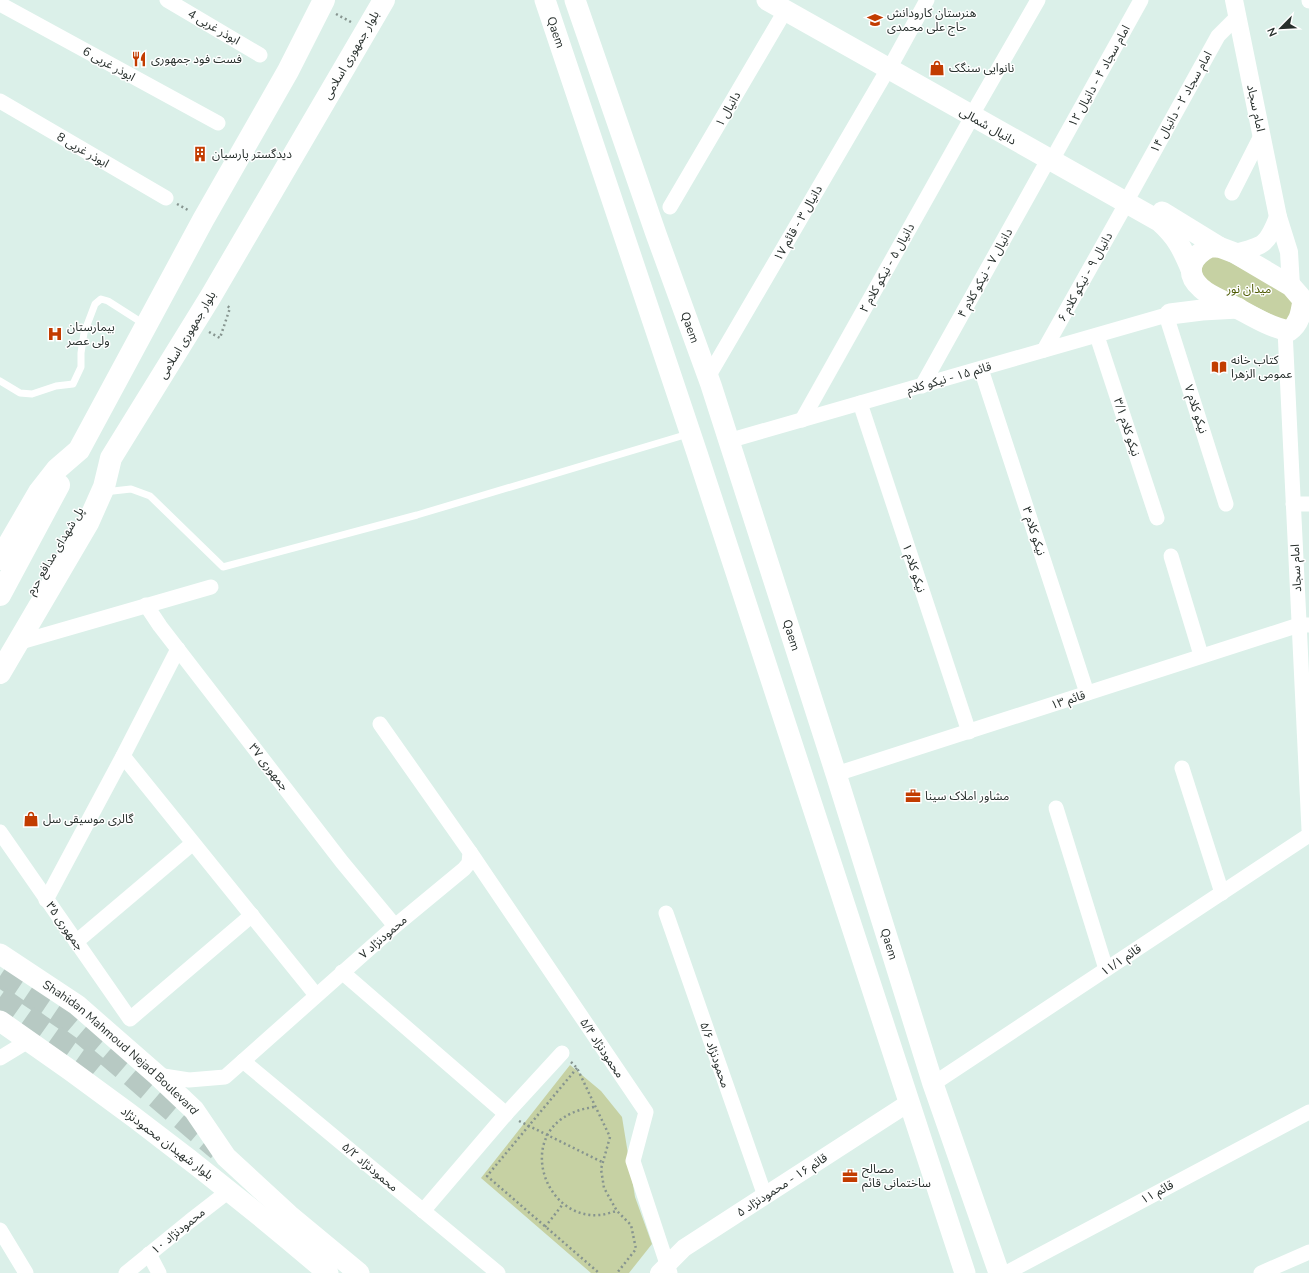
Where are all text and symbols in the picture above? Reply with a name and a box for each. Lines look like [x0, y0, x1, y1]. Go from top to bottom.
place label: هنرستان کارودانش حاج علی محمدی [887, 5, 976, 36]
street label: ابوذر غربی 4 [185, 6, 243, 48]
street label: بلوار جمهوری اسلامی [319, 8, 383, 102]
north arrow [1261, 8, 1301, 48]
school or university icon: هنرستان کارودانش حاج علی محمدی [866, 11, 884, 29]
street label: Qaem [543, 14, 569, 50]
street label: امام سجاد ۴ - دانیال ۱۲ [1064, 22, 1135, 130]
text: N [1264, 25, 1281, 39]
street label: ابوذر غربی 6 [80, 43, 138, 85]
street label: امام سجاد ۲ - دانیال ۱۴ [1146, 48, 1217, 156]
restaurant icon: فست فود جمهوری [130, 50, 148, 68]
place label: فست فود جمهوری [151, 51, 242, 67]
shop icon: نانوایی سنگک [928, 59, 946, 77]
place label: نانوایی سنگک [949, 60, 1014, 76]
street label: امام سجاد [1242, 83, 1269, 133]
street label: دانیال ۱ [712, 88, 745, 129]
street label: دانیال شمالی [957, 103, 1020, 149]
street label: ابوذر غربی 8 [54, 129, 112, 171]
building icon: دیدگستر پارسیان [191, 145, 209, 163]
place label: دیدگستر پارسیان [212, 146, 292, 162]
street label: دانیال ۳ - قائم ۱۷ [770, 182, 827, 264]
street label: دانیال ۵ - نیکو کلام ۲ [856, 220, 919, 316]
street label: دانیال ۷ - نیکو کلام ۴ [954, 225, 1017, 321]
street label: دانیال ۹ - نیکو کلام ۶ [1054, 229, 1117, 325]
park label: میدان نور [1226, 281, 1271, 297]
street label: بلوار جمهوری اسلامی [154, 288, 220, 382]
street label: Qaem [677, 309, 703, 345]
place label: بیمارستان ولی عصر [66, 319, 115, 349]
hospital icon: بیمارستان ولی عصر [46, 325, 64, 343]
place label: کتاب خانه عمومی الزهرا [1231, 352, 1292, 382]
street label: قائم ۱۵ - نیکو کلام [905, 358, 993, 399]
library icon: کتاب خانه عمومی الزهرا [1210, 358, 1228, 376]
street label: نیکو کلام ٧ [1180, 383, 1211, 436]
street label: نیکو کلام ۳/۱ [1109, 396, 1144, 459]
street label: پل شهدای مدافع حرم [22, 504, 88, 598]
street label: نیکو کلام ۳ [1018, 505, 1049, 558]
street label: نیکو کلام ۱ [898, 542, 929, 595]
street label: امام سجاد [1287, 544, 1306, 592]
street label: Qaem [779, 617, 804, 653]
street label: قائم ۱۳ [1049, 687, 1088, 714]
street label: جمهوری ۳۷ [245, 740, 293, 794]
office icon: مشاور املاک سینا [904, 787, 922, 805]
place label: مشاور املاک سینا [925, 788, 1009, 804]
shop icon: گالری موسیقی سل [22, 810, 40, 828]
place label: گالری موسیقی سل [43, 811, 134, 827]
street label: جمهوری ۳۵ [42, 898, 88, 954]
street label: محمودنژاد ۷ [356, 912, 410, 962]
street label: Qaem [877, 926, 902, 962]
street label: قائم ۱۱/۱ [1097, 941, 1145, 980]
street label: Shahidan Mahmoud Nejad Boulevard [40, 976, 203, 1117]
street label: محمودنژاد ۵/۴ [576, 1015, 628, 1081]
street label: محمودنژاد ۵/۶ [696, 1020, 734, 1090]
street label: بلوار شهیدان محمودنژاد [118, 1103, 216, 1183]
street label: محمودنژاد ۵/۲ [339, 1139, 401, 1195]
street label: قائم ۱۶ - محمودنژاد ۵ [733, 1150, 831, 1221]
place label: مصالح ساختمانی قائم [862, 1161, 931, 1192]
office icon: مصالح ساختمانی قائم [841, 1167, 859, 1185]
street label: قائم ۱۱ [1138, 1177, 1177, 1208]
street label: محمودنژاد ۱۰ [148, 1204, 208, 1258]

